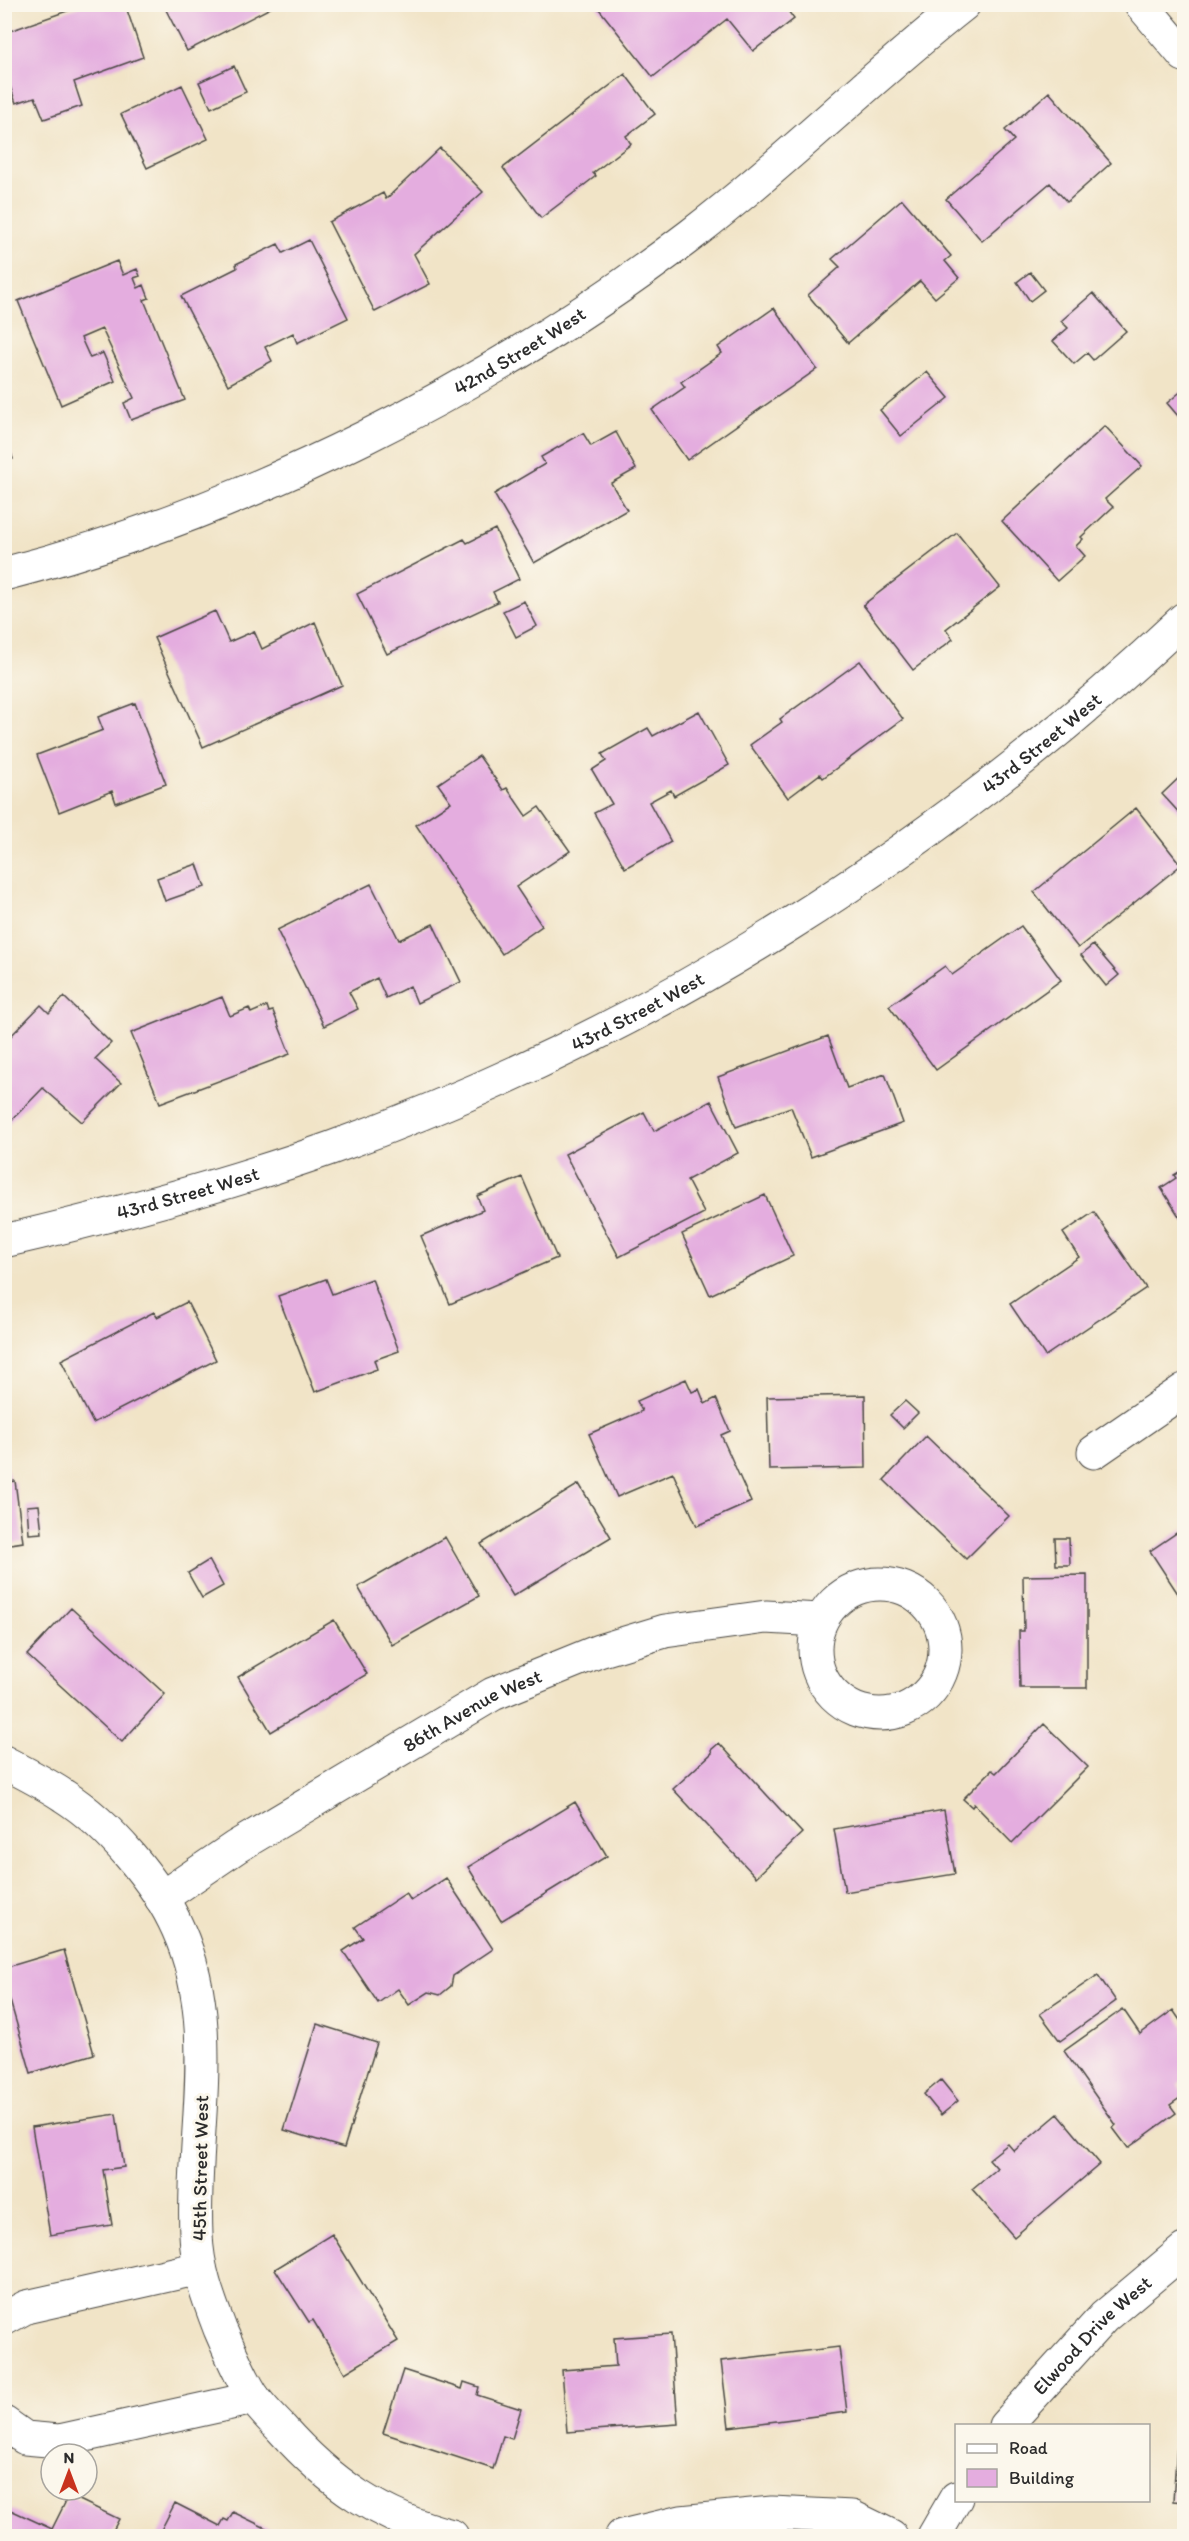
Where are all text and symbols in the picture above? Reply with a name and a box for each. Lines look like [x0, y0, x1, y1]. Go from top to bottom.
street label: 42nd Street West [449, 301, 590, 400]
street label: 43rd Street West [977, 687, 1106, 799]
street label: 43rd Street West [567, 966, 708, 1056]
street label: 43rd Street West [114, 1161, 262, 1225]
street label: 86th Avenue West [398, 1664, 545, 1757]
street label: 45th Street West [187, 2095, 213, 2241]
street label: Elwood Drive West [1027, 2270, 1156, 2400]
legend [955, 2424, 1150, 2502]
text: Road [1009, 2437, 1048, 2459]
north arrow [39, 2442, 99, 2502]
text: N [64, 2448, 74, 2467]
text: Building [1009, 2467, 1075, 2489]

